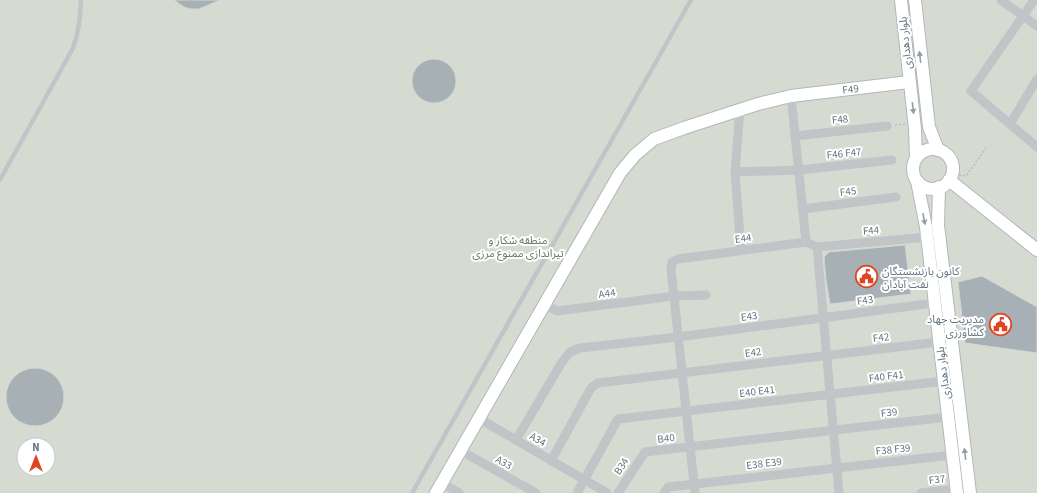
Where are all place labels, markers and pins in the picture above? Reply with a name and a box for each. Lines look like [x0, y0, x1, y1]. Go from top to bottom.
public building icon: کانون بازنشستگان نفت آبادان [854, 264, 880, 290]
place label: کانون بازنشستگان نفت آبادان [882, 264, 960, 292]
place label: مدیریت جهاد کشاورزی [927, 312, 984, 340]
public building icon: مدیریت جهاد کشاورزی [987, 312, 1013, 338]

